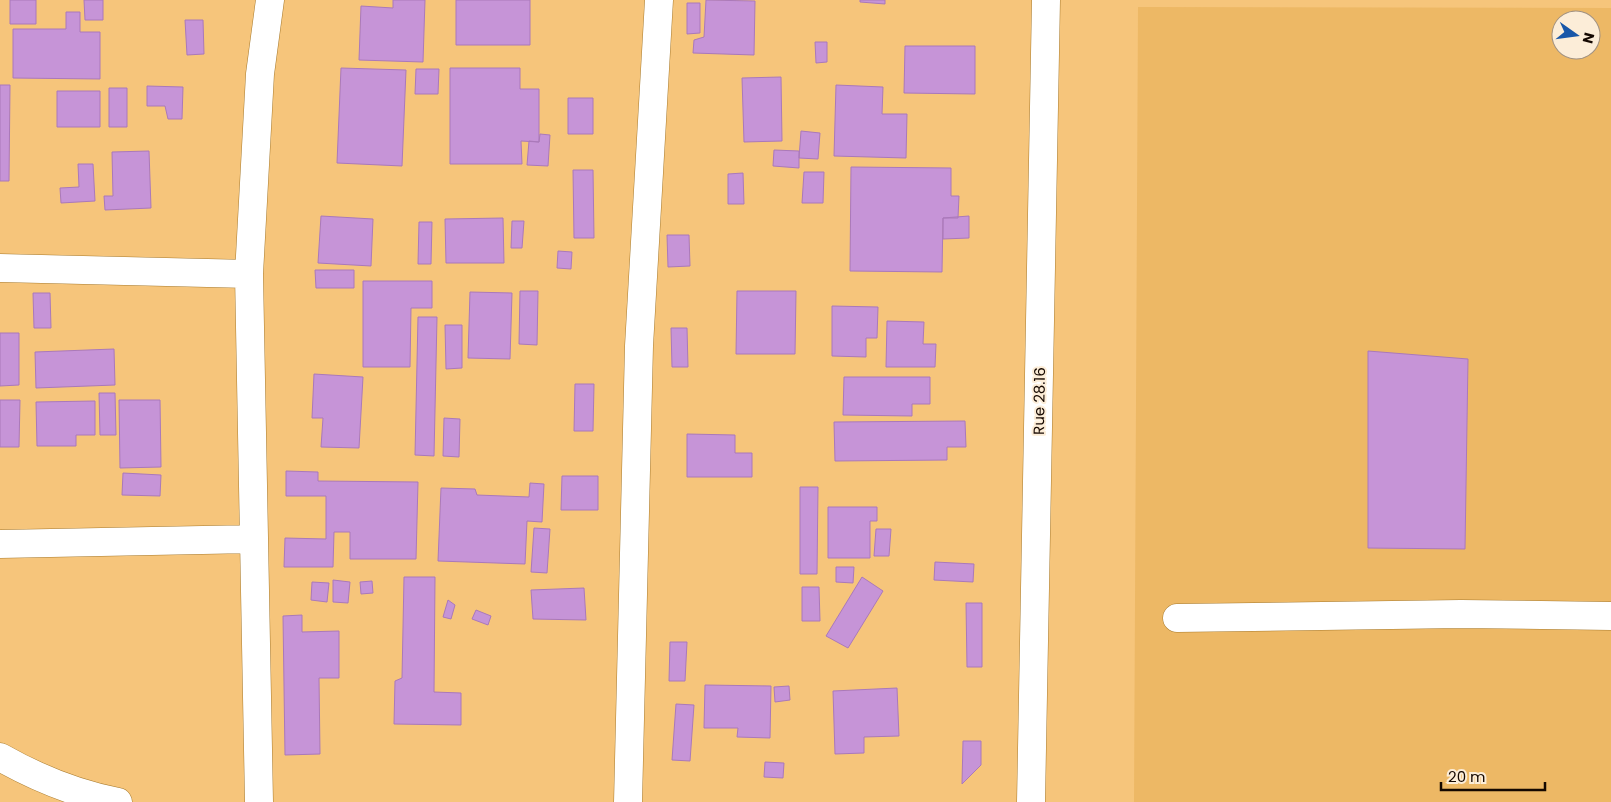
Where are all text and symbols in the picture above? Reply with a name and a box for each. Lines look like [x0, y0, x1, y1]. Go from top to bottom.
north arrow [1551, 10, 1601, 60]
text: N [1578, 31, 1600, 46]
street label: Rue 28.16 [1028, 367, 1050, 435]
scale bar [1441, 760, 1545, 792]
text: 20 m [1448, 766, 1486, 787]

